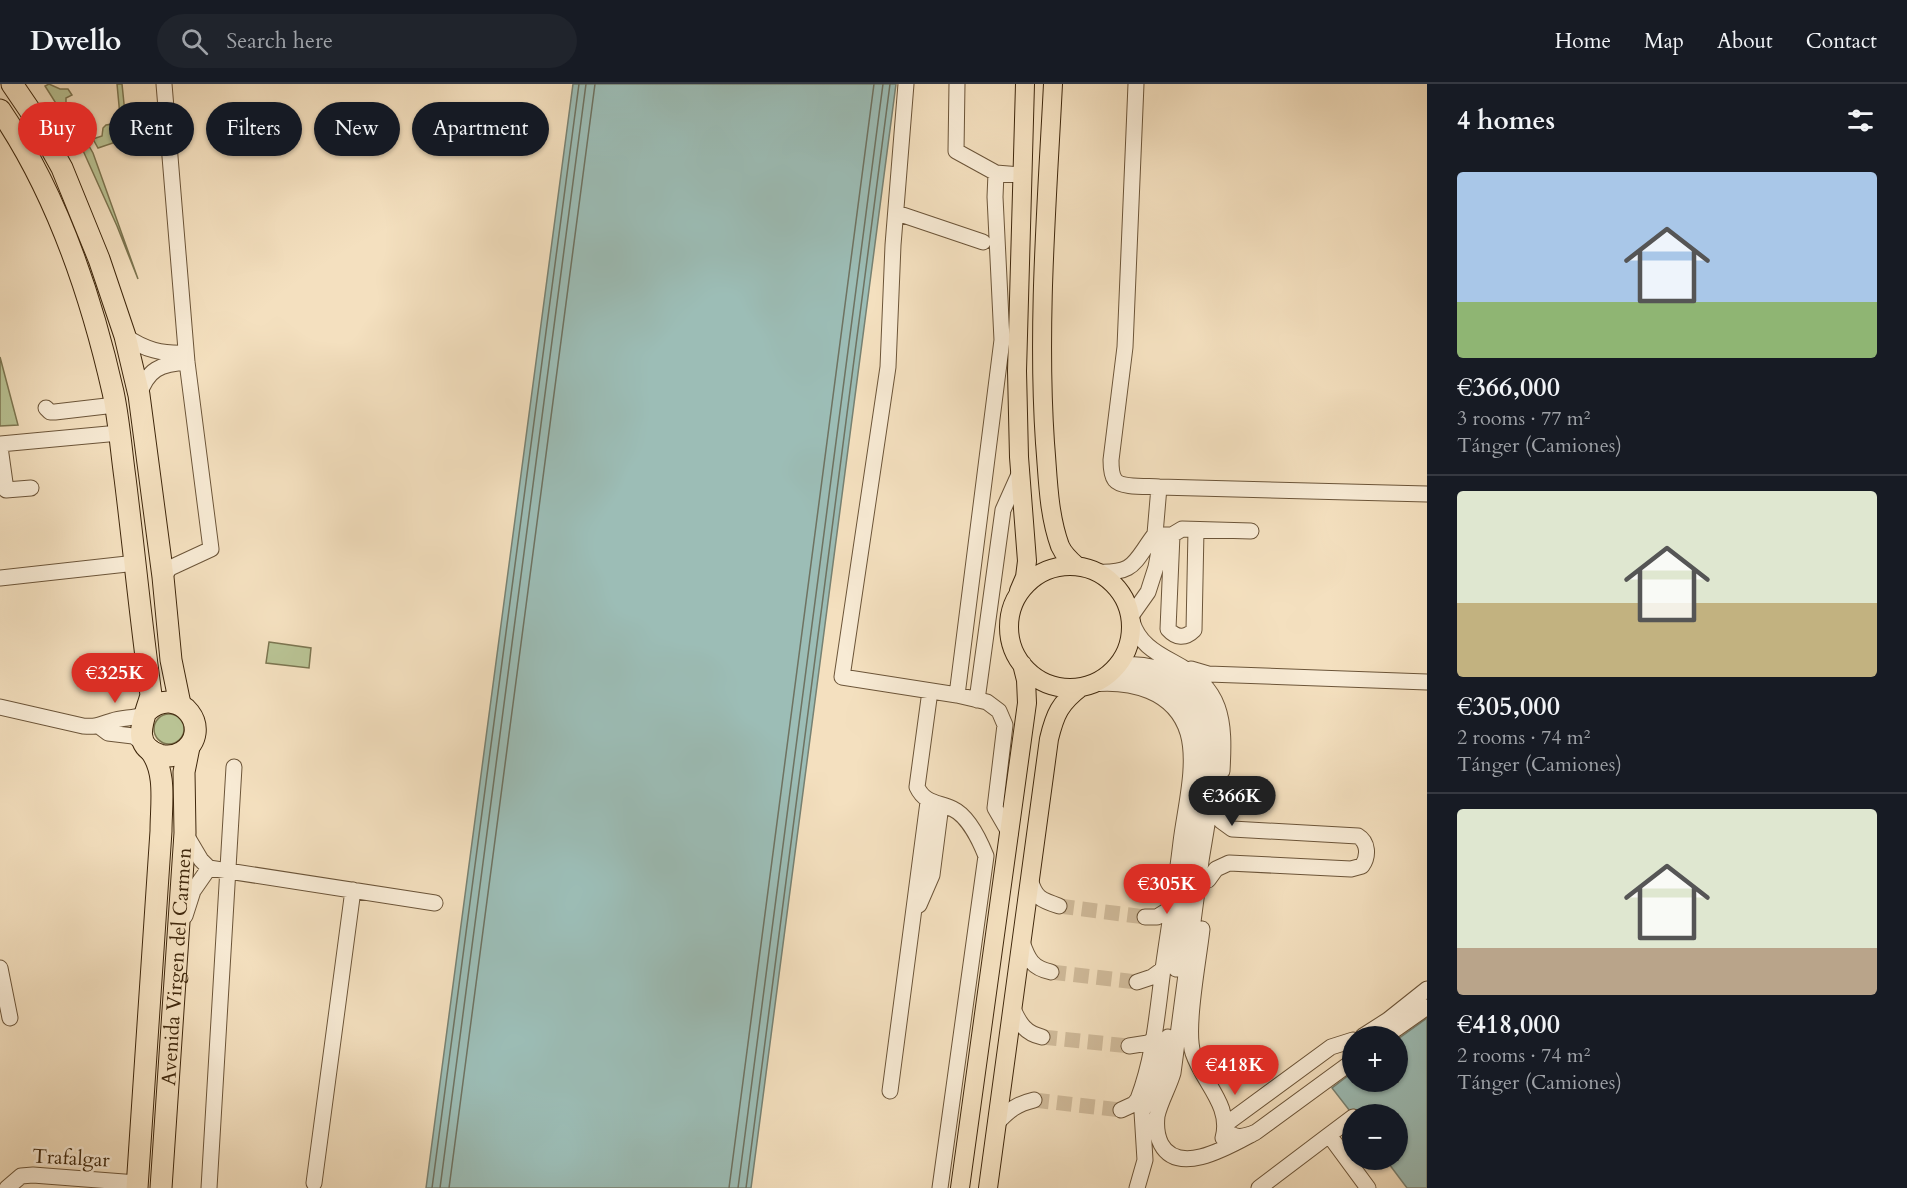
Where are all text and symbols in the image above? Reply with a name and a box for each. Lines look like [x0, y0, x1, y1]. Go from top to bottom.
search box [157, 14, 577, 68]
text: Dwello [30, 22, 121, 60]
icon: search [178, 25, 211, 58]
text: Search here [226, 26, 333, 56]
text: Home [1555, 27, 1611, 56]
text: Map [1644, 27, 1684, 56]
text: About [1717, 27, 1773, 56]
text: Contact [1806, 27, 1877, 56]
chip: Buy [18, 102, 97, 156]
chip: Rent [109, 102, 194, 156]
chip: Filters [206, 102, 302, 156]
chip: New [314, 102, 400, 156]
chip: Apartment [412, 102, 549, 156]
text: 4 homes [1457, 103, 1555, 138]
icon: filters [1844, 104, 1877, 137]
icon: home [1613, 211, 1721, 319]
text: €366,000 [1457, 370, 1560, 405]
text: 3 rooms · 77 m² [1457, 405, 1590, 432]
text: Tánger (Camiones) [1457, 432, 1622, 459]
icon: home [1613, 530, 1721, 638]
pin: €325K [73, 653, 157, 704]
text: €325K [86, 659, 144, 686]
text: €305,000 [1457, 689, 1560, 724]
text: 2 rooms · 74 m² [1457, 724, 1590, 751]
text: Tánger (Camiones) [1457, 751, 1622, 778]
pin: €366K [1190, 776, 1274, 827]
text: €366K [1203, 782, 1261, 809]
street label: Avenida Virgen del Carmen [154, 846, 198, 1086]
icon: home [1613, 848, 1721, 956]
pin: €305K [1125, 864, 1209, 915]
text: €305K [1138, 870, 1196, 897]
text: €418,000 [1457, 1007, 1560, 1042]
map controls [1342, 1026, 1408, 1170]
button: + [1342, 1026, 1408, 1092]
text: 2 rooms · 74 m² [1457, 1042, 1590, 1069]
pin: €418K [1193, 1045, 1277, 1096]
text: €418K [1206, 1051, 1264, 1078]
text: Tánger (Camiones) [1457, 1069, 1622, 1096]
button: − [1342, 1104, 1408, 1170]
street label: Trafalgar [32, 1142, 111, 1174]

